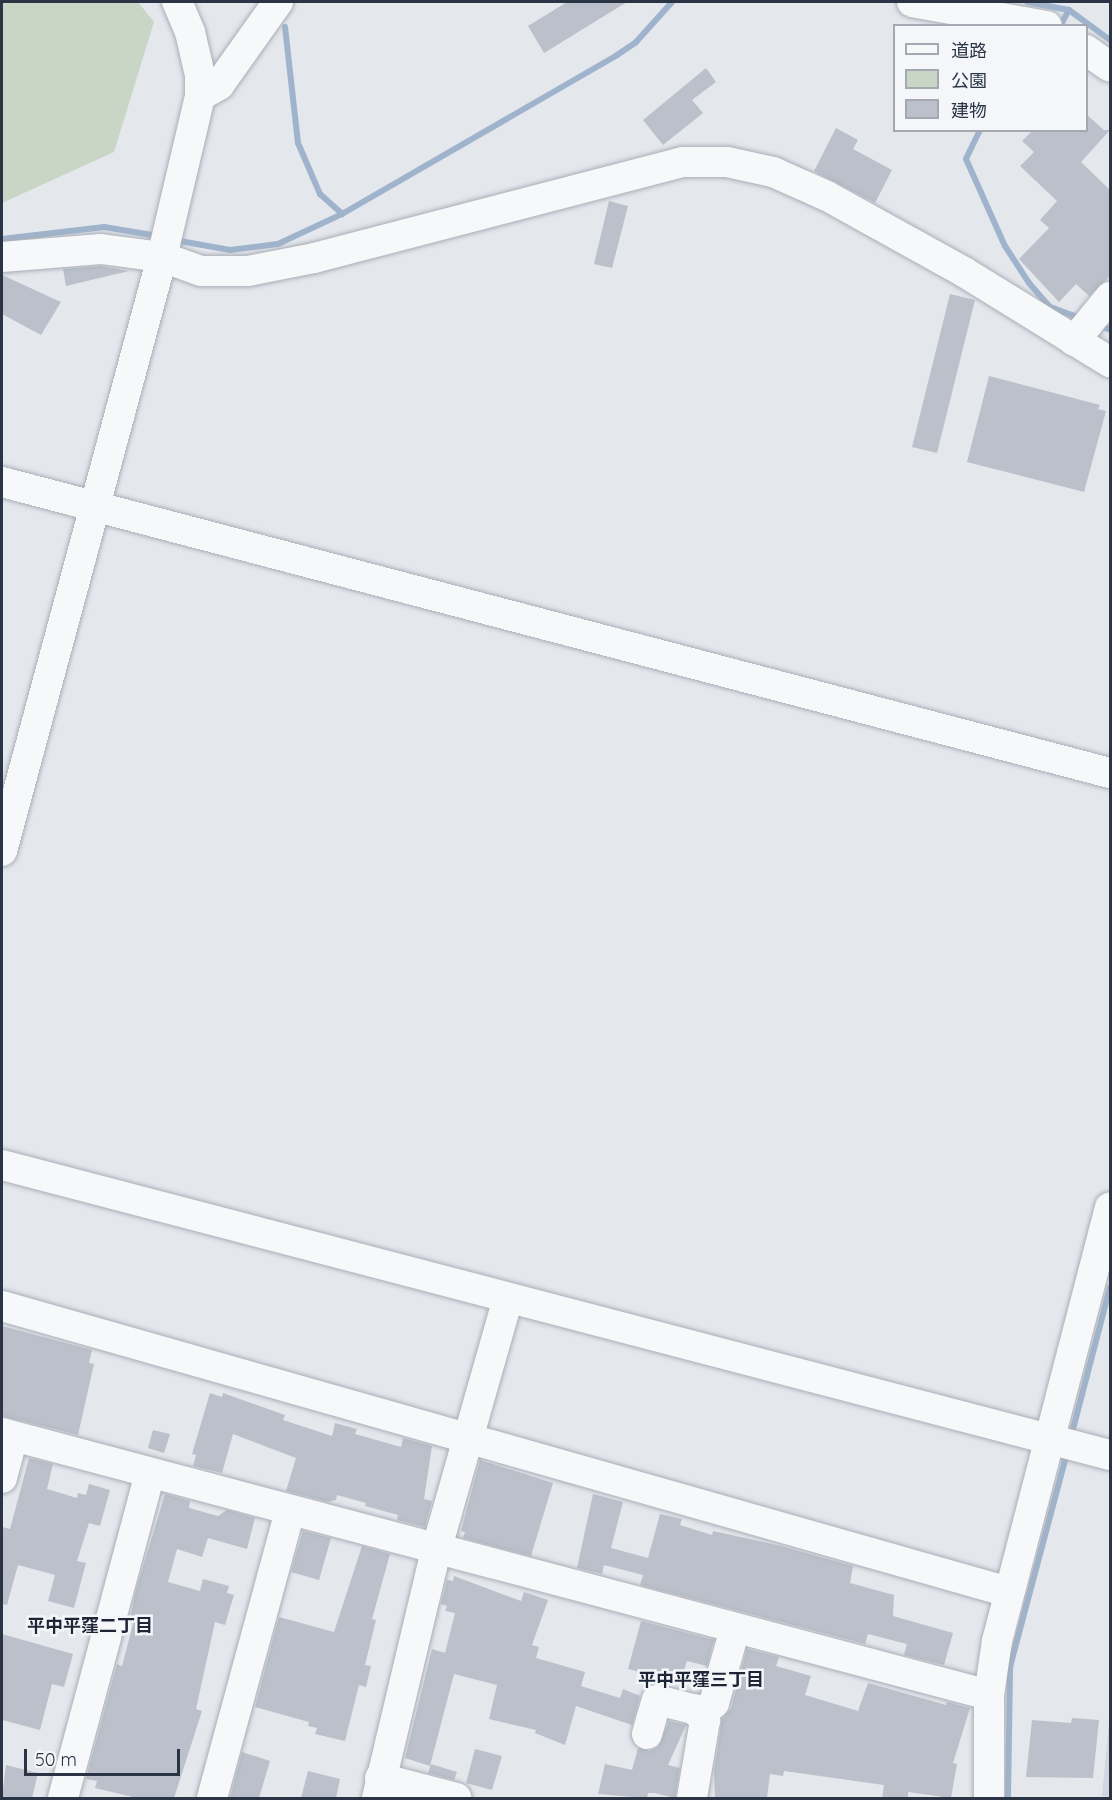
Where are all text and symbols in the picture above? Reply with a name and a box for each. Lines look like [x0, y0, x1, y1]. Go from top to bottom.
legend [893, 24, 1088, 132]
text: 道路 [951, 39, 987, 62]
text: 公園 [951, 69, 987, 92]
text: 建物 [951, 99, 987, 122]
district label: 平中平窪二丁目 [27, 1615, 153, 1637]
district label: 平中平窪三丁目 [638, 1669, 764, 1691]
scale bar [27, 1737, 183, 1775]
text: 50 m [35, 1748, 77, 1771]

